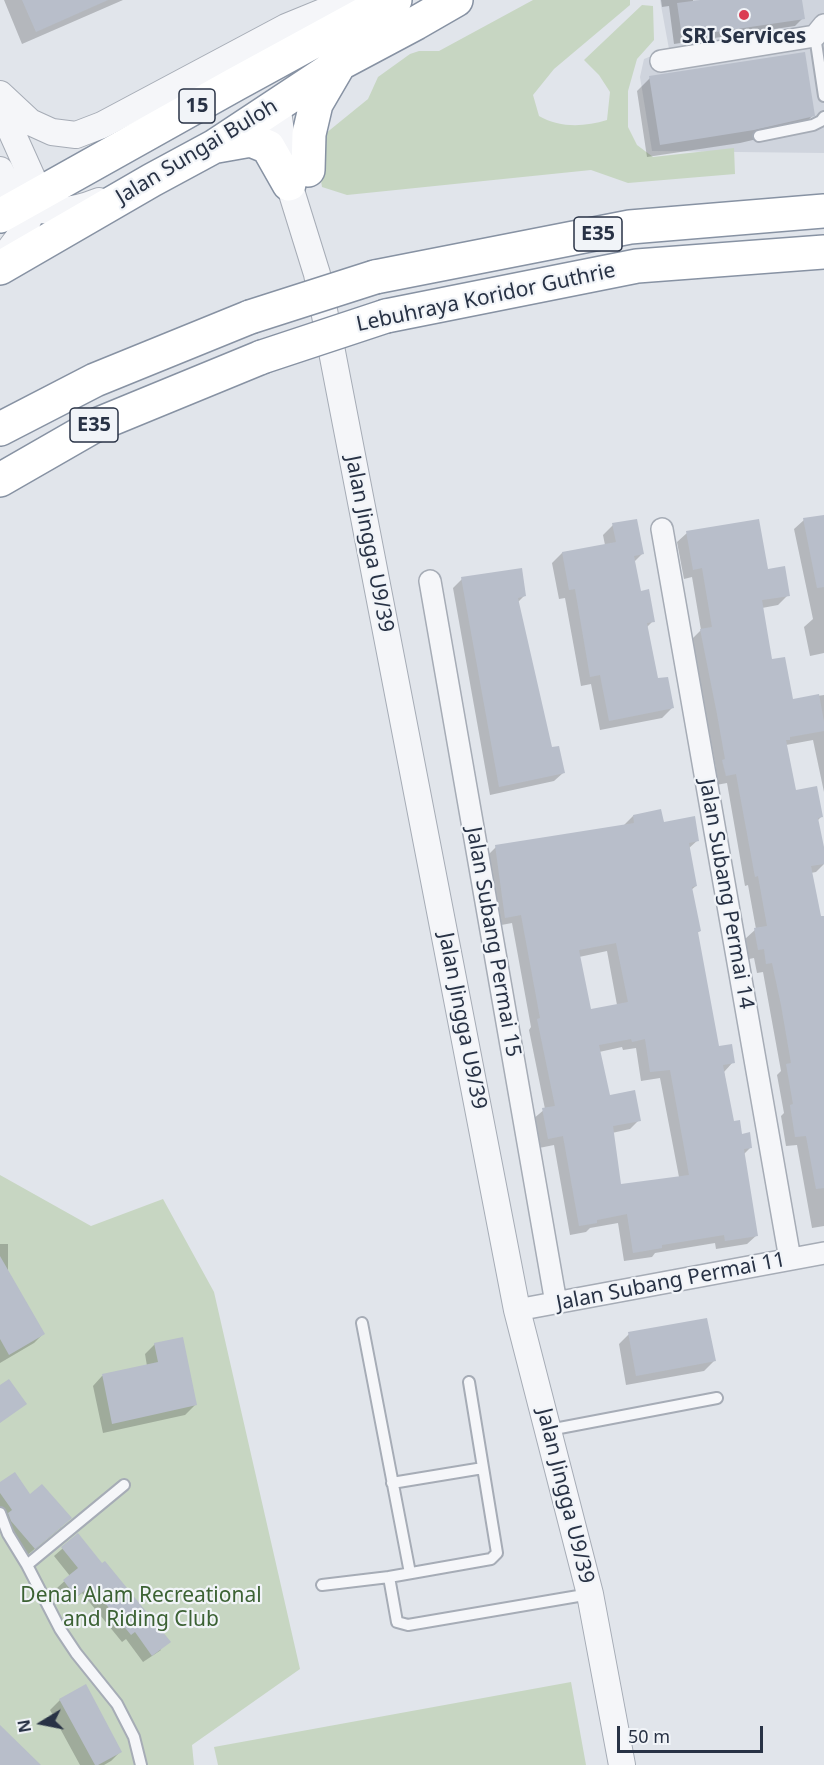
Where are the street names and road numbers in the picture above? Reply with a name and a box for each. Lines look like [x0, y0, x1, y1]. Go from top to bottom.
road number: 15 [179, 89, 215, 123]
street label: Jalan Sungai Buloh [112, 94, 282, 210]
road number: E35 [574, 217, 622, 251]
street label: Lebuhraya Koridor Guthrie [354, 258, 618, 338]
road number: E35 [70, 408, 118, 442]
street label: Jalan Jingga U9/39 [340, 453, 398, 635]
street label: Jalan Subang Permai 14 [693, 777, 759, 1011]
street label: Jalan Subang Permai 15 [460, 825, 526, 1059]
street label: Jalan Jingga U9/39 [433, 930, 491, 1112]
street label: Jalan Subang Permai 11 [554, 1247, 788, 1317]
street label: Jalan Jingga U9/39 [531, 1406, 599, 1586]

